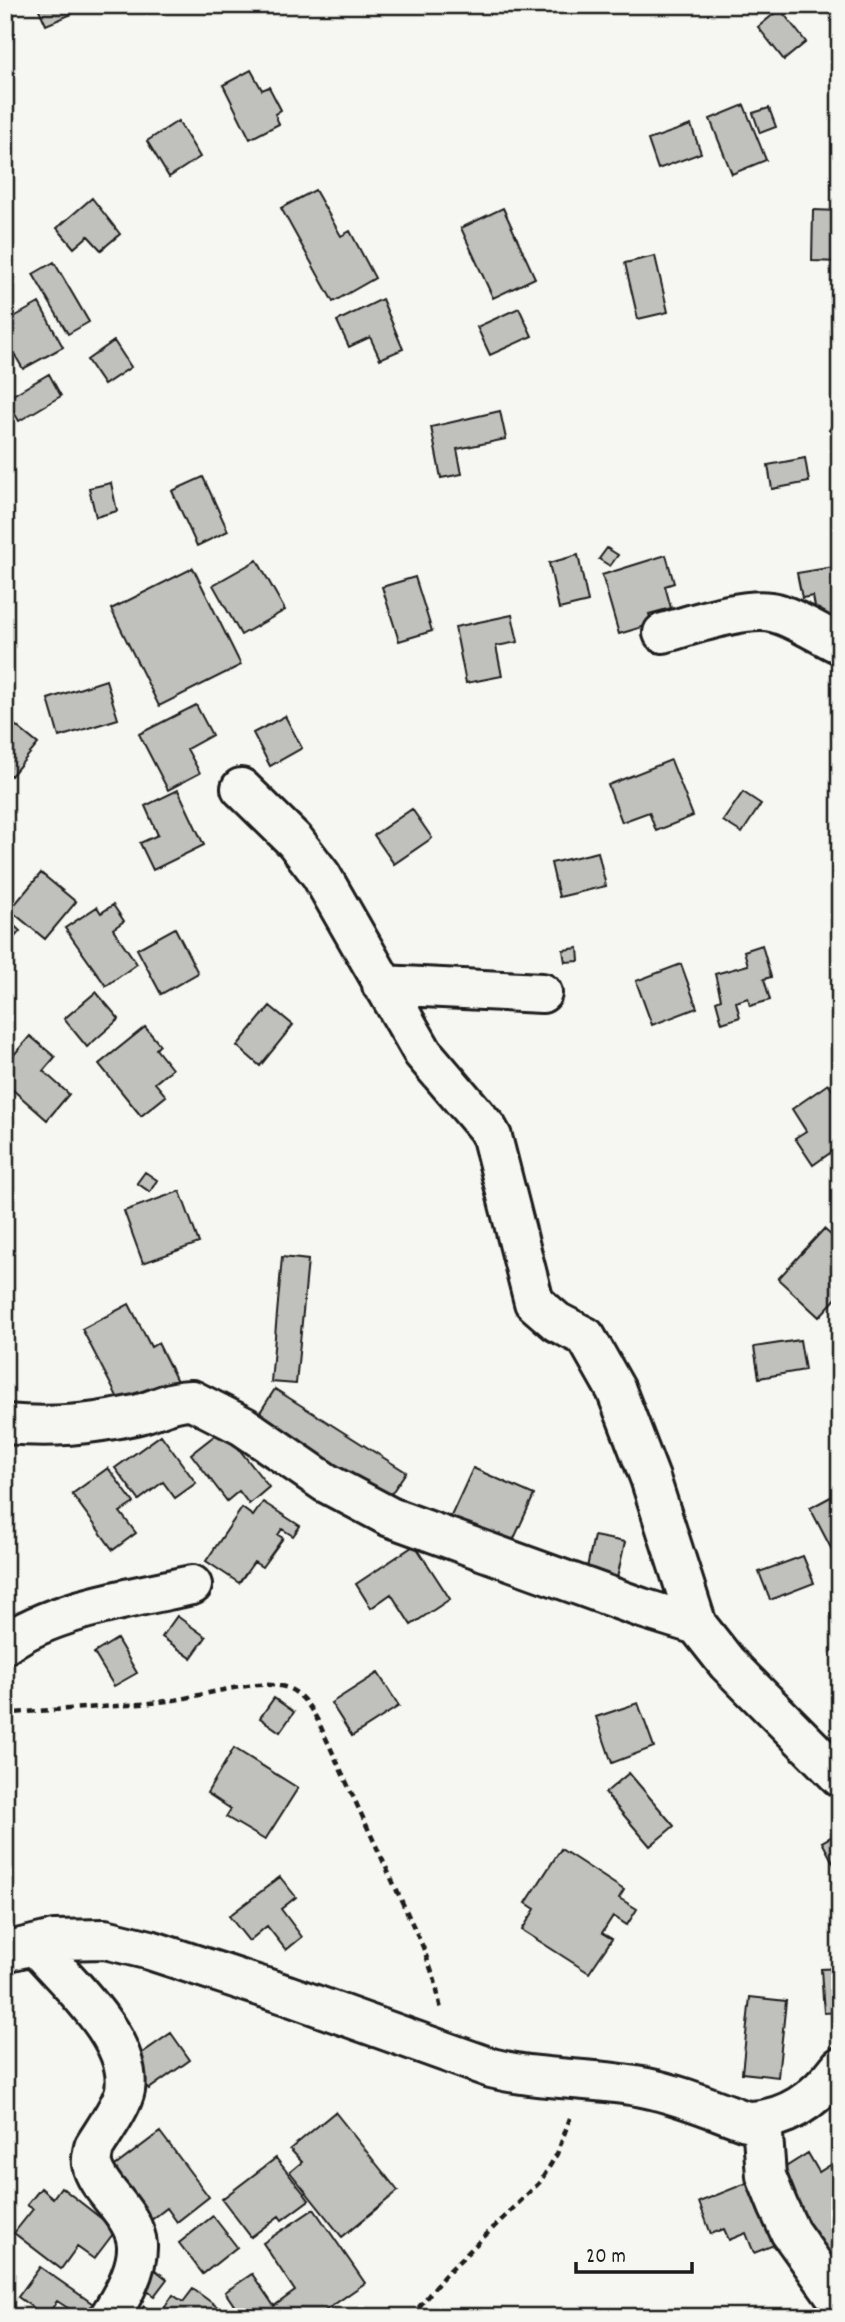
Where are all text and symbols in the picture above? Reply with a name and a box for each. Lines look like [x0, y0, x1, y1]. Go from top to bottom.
scale bar [576, 2231, 691, 2275]
text: 20 m [586, 2243, 626, 2273]

